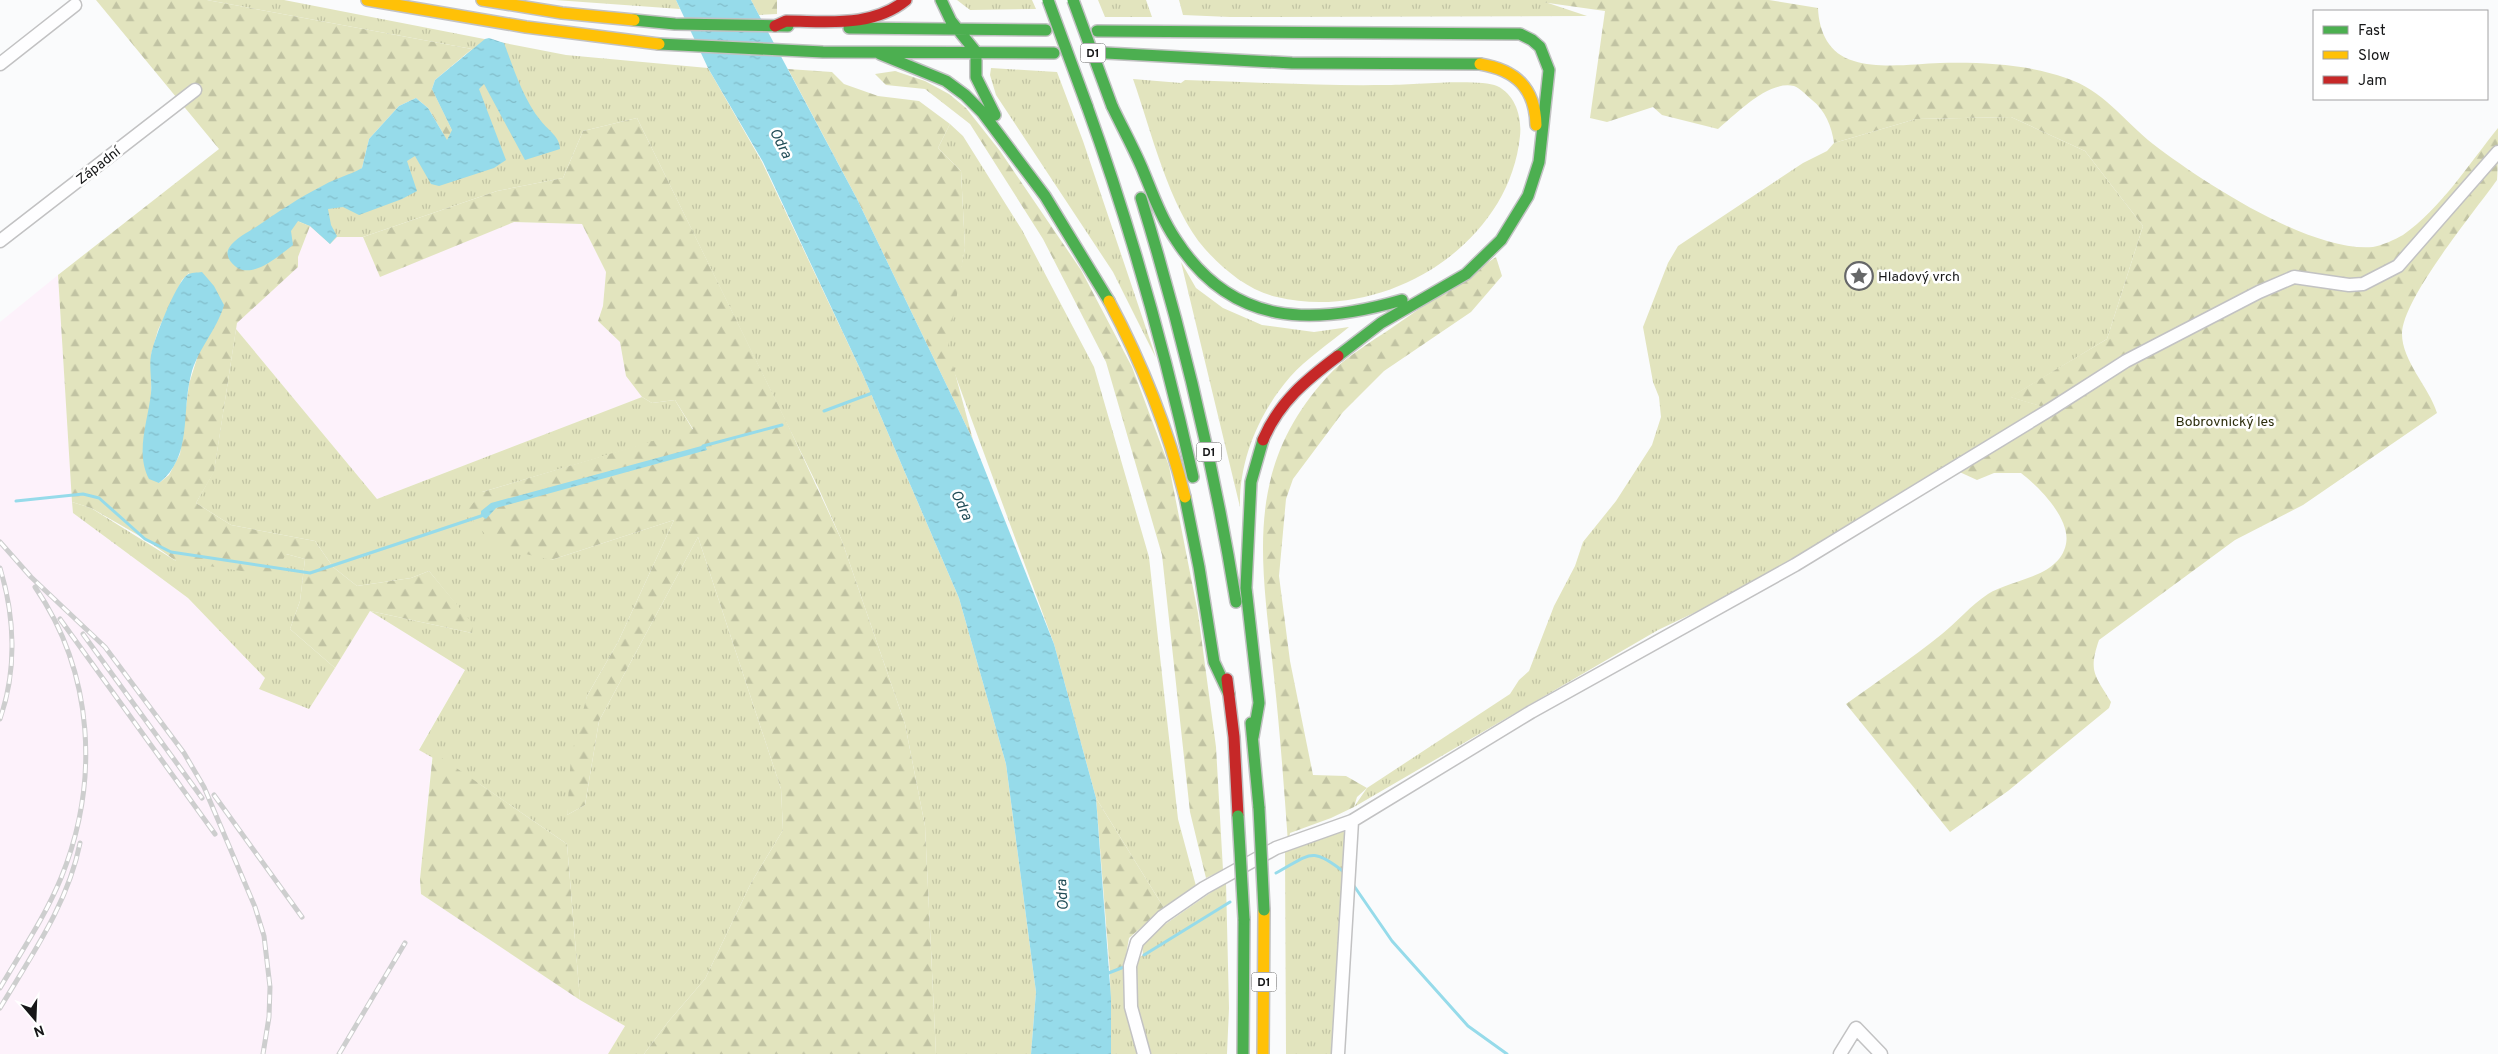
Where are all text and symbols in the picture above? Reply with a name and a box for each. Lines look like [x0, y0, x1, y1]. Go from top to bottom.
legend [2313, 10, 2488, 100]
text: Fast [2358, 22, 2386, 41]
road number: D1 [1080, 44, 1106, 62]
text: Slow [2358, 47, 2390, 66]
text: Jam [2358, 72, 2387, 91]
water label: Odra [764, 125, 795, 162]
street label: Západní [73, 143, 126, 189]
place icon: Hladový vrch [1844, 261, 1874, 291]
place label: Hladový vrch [1878, 269, 1960, 286]
park label: Bobrovnický les [2175, 414, 2275, 431]
road number: D1 [1196, 442, 1222, 462]
water label: Odra [945, 487, 976, 524]
water label: Odra [1053, 878, 1074, 911]
road number: D1 [1252, 972, 1276, 992]
north arrow [10, 994, 60, 1044]
text: N [31, 1020, 46, 1040]

